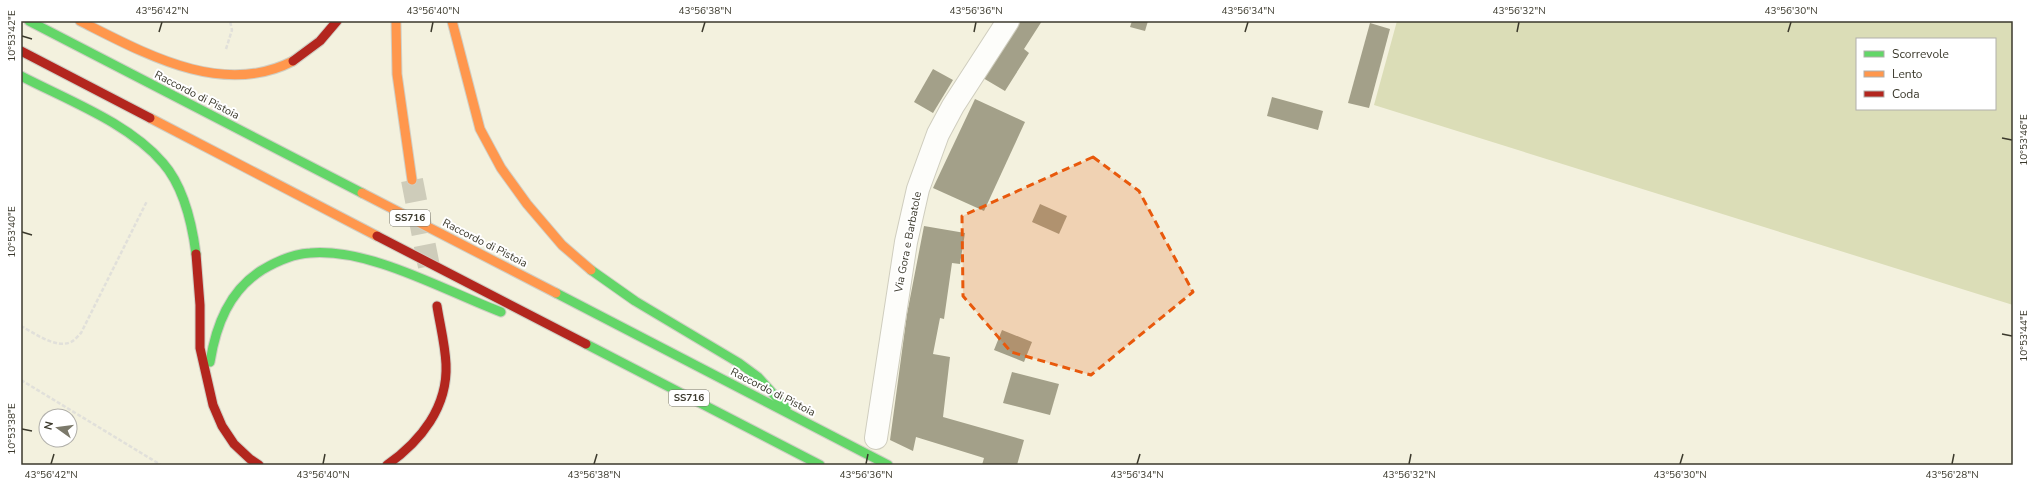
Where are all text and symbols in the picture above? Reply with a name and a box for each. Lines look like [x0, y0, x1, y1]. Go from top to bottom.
text: 43°56'42"N [135, 4, 189, 18]
text: 43°56'40"N [406, 4, 460, 18]
text: 43°56'38"N [678, 4, 732, 18]
text: 43°56'36"N [949, 4, 1003, 18]
text: 43°56'34"N [1221, 4, 1275, 18]
text: 43°56'32"N [1492, 4, 1546, 18]
text: 43°56'30"N [1764, 4, 1818, 18]
text: 10°53'42"E [5, 10, 19, 62]
legend [1856, 38, 1996, 110]
text: Scorrevole [1892, 46, 1949, 62]
text: Lento [1892, 66, 1923, 82]
street label: Raccordo di Pistoia [152, 67, 242, 123]
text: Coda [1892, 86, 1920, 102]
text: 10°53'46"E [2017, 114, 2031, 166]
street label: Via Gora e Barbatole [891, 190, 925, 295]
text: 10°53'40"E [5, 206, 19, 258]
road number: SS716 [390, 210, 430, 226]
street label: Raccordo di Pistoia [440, 215, 530, 271]
text: 10°53'44"E [2017, 310, 2031, 362]
street label: Raccordo di Pistoia [728, 364, 818, 420]
road number: SS716 [669, 390, 709, 406]
text: 10°53'38"E [5, 403, 19, 455]
north arrow [38, 408, 78, 448]
text: N [41, 420, 57, 432]
text: 43°56'42"N [24, 468, 78, 482]
text: 43°56'40"N [296, 468, 350, 482]
text: 43°56'38"N [567, 468, 621, 482]
text: 43°56'36"N [839, 468, 893, 482]
text: 43°56'34"N [1110, 468, 1164, 482]
text: 43°56'32"N [1382, 468, 1436, 482]
text: 43°56'30"N [1653, 468, 1707, 482]
text: 43°56'28"N [1925, 468, 1979, 482]

